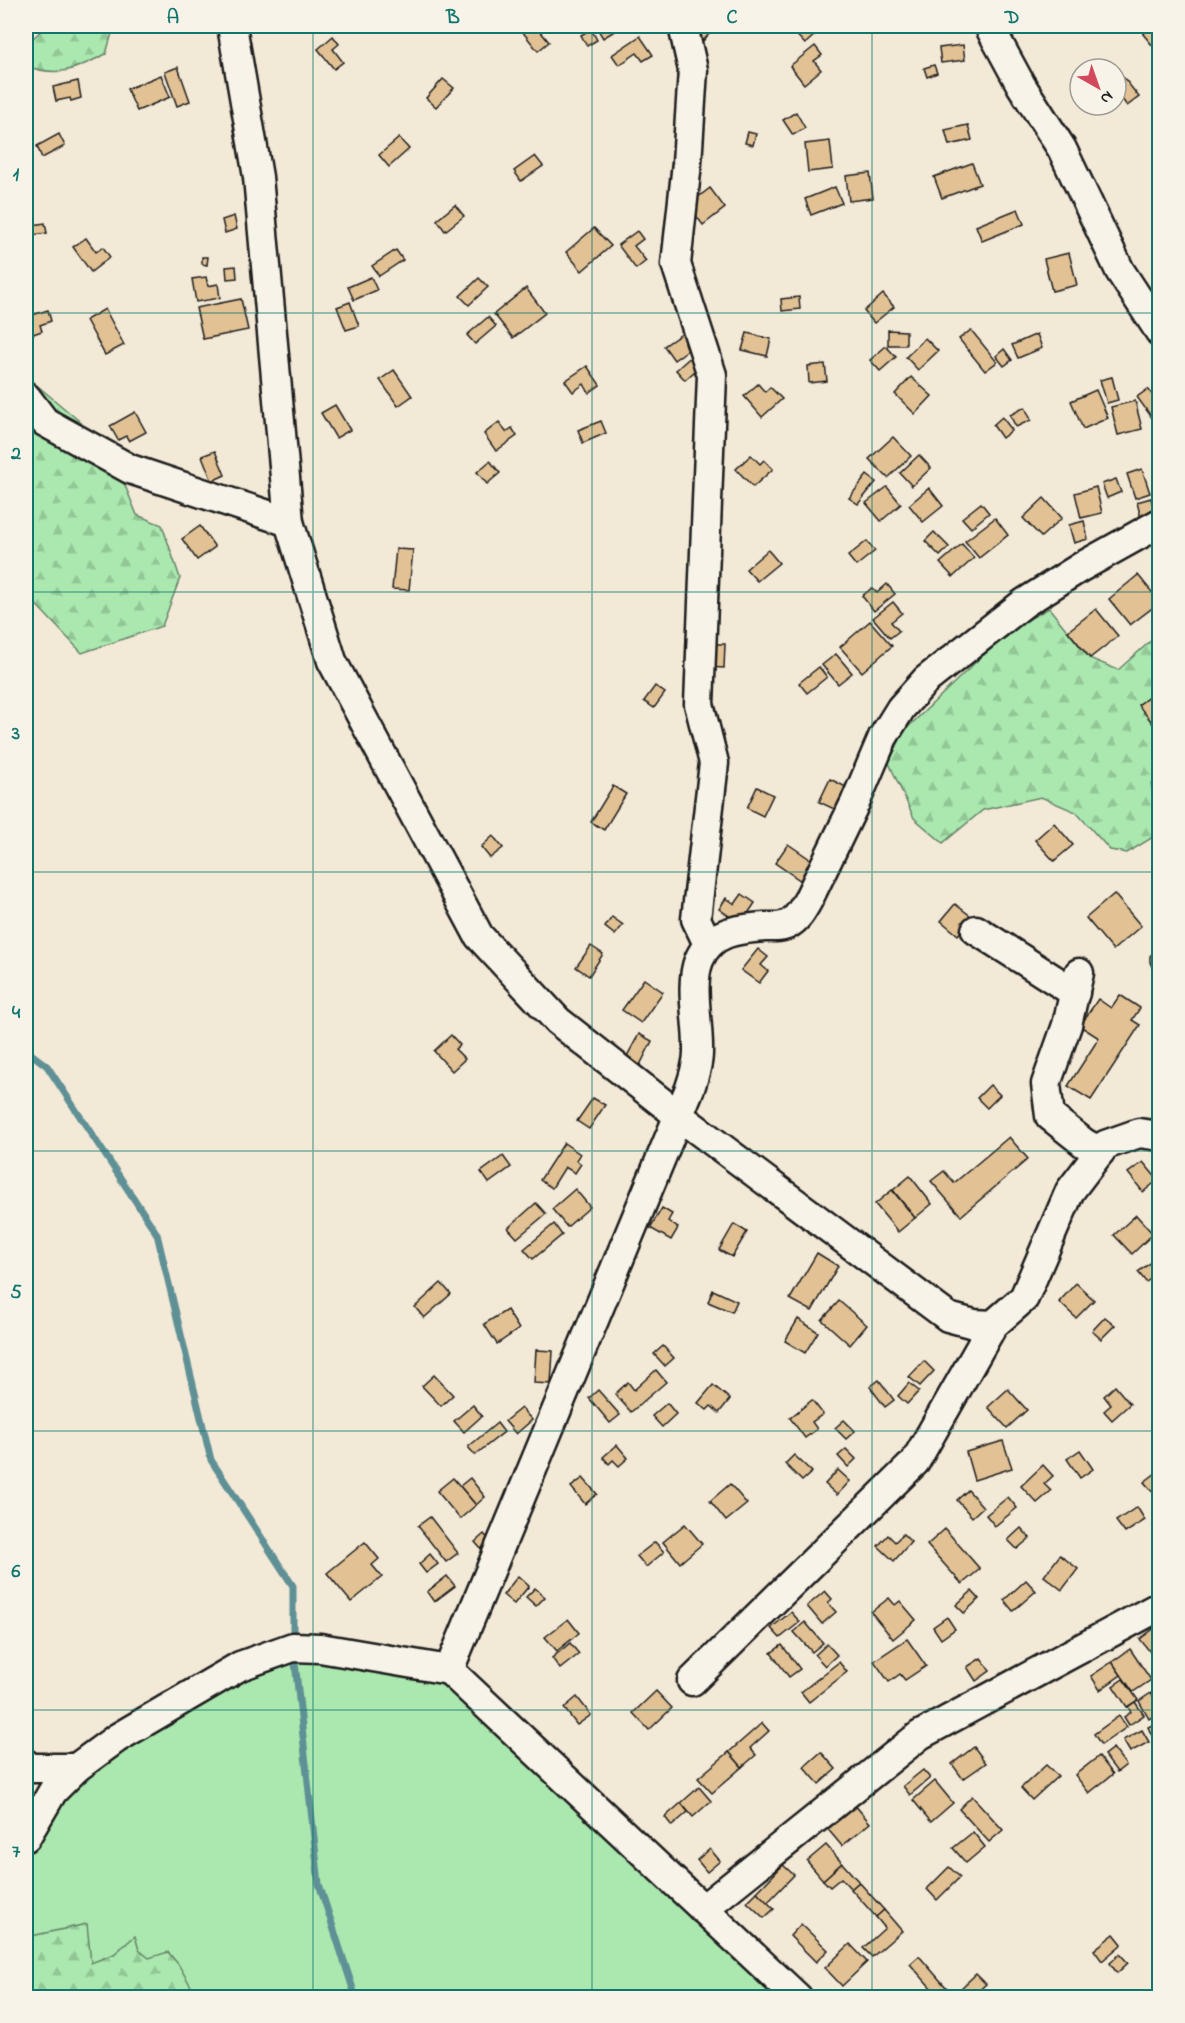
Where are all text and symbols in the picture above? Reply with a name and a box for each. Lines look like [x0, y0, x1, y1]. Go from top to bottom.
text: A [167, 4, 179, 33]
text: B [445, 4, 460, 33]
text: C [727, 4, 738, 33]
text: D [1004, 4, 1019, 33]
north arrow [1068, 57, 1128, 117]
text: N [1094, 84, 1118, 110]
text: 1 [13, 161, 20, 190]
text: 2 [10, 440, 21, 469]
text: 3 [11, 720, 20, 749]
text: 4 [12, 999, 21, 1028]
text: 5 [10, 1279, 22, 1308]
text: 6 [12, 1558, 21, 1587]
text: 7 [12, 1838, 21, 1867]

